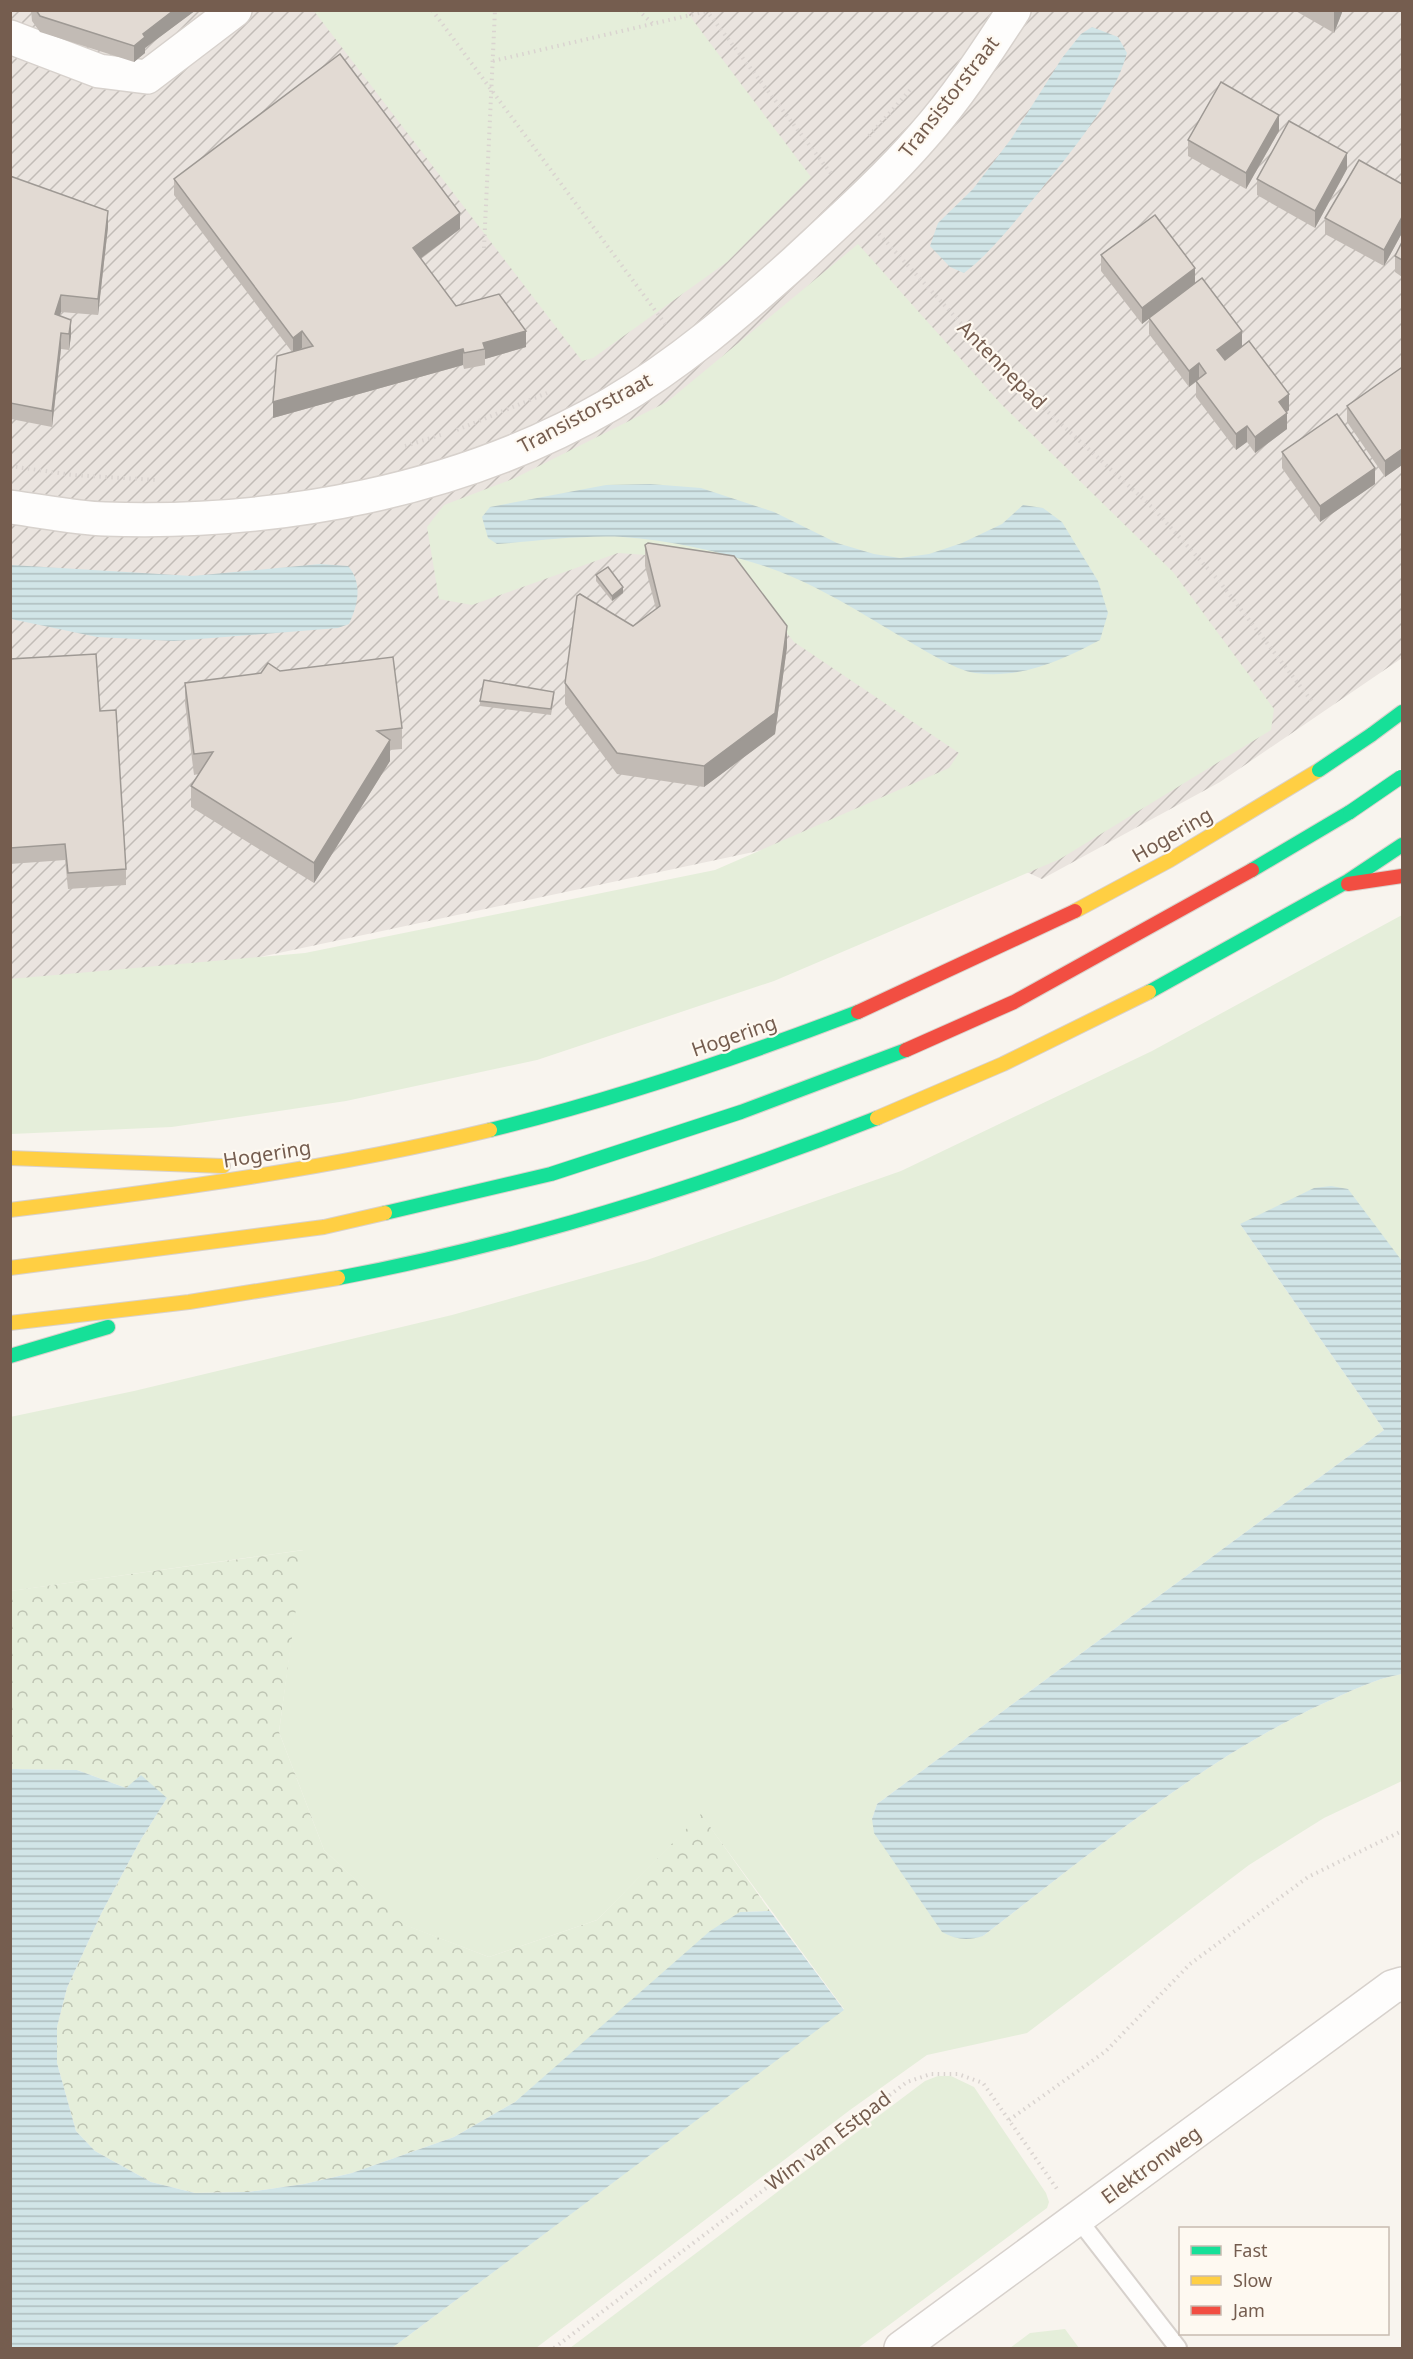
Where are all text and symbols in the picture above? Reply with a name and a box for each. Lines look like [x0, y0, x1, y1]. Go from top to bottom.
street label: Transistorstraat [892, 30, 1005, 163]
street label: Antennepad [952, 314, 1053, 415]
street label: Transistorstraat [513, 366, 656, 459]
street label: Hogering [1127, 801, 1217, 868]
street label: Hogering [688, 1008, 780, 1063]
street label: Hogering [221, 1133, 313, 1174]
street label: Wim van Estpad [760, 2085, 896, 2197]
street label: Elektronweg [1095, 2119, 1206, 2210]
legend [1179, 2227, 1389, 2335]
text: Fast [1233, 2238, 1268, 2262]
text: Slow [1233, 2268, 1272, 2292]
text: Jam [1231, 2298, 1265, 2322]

